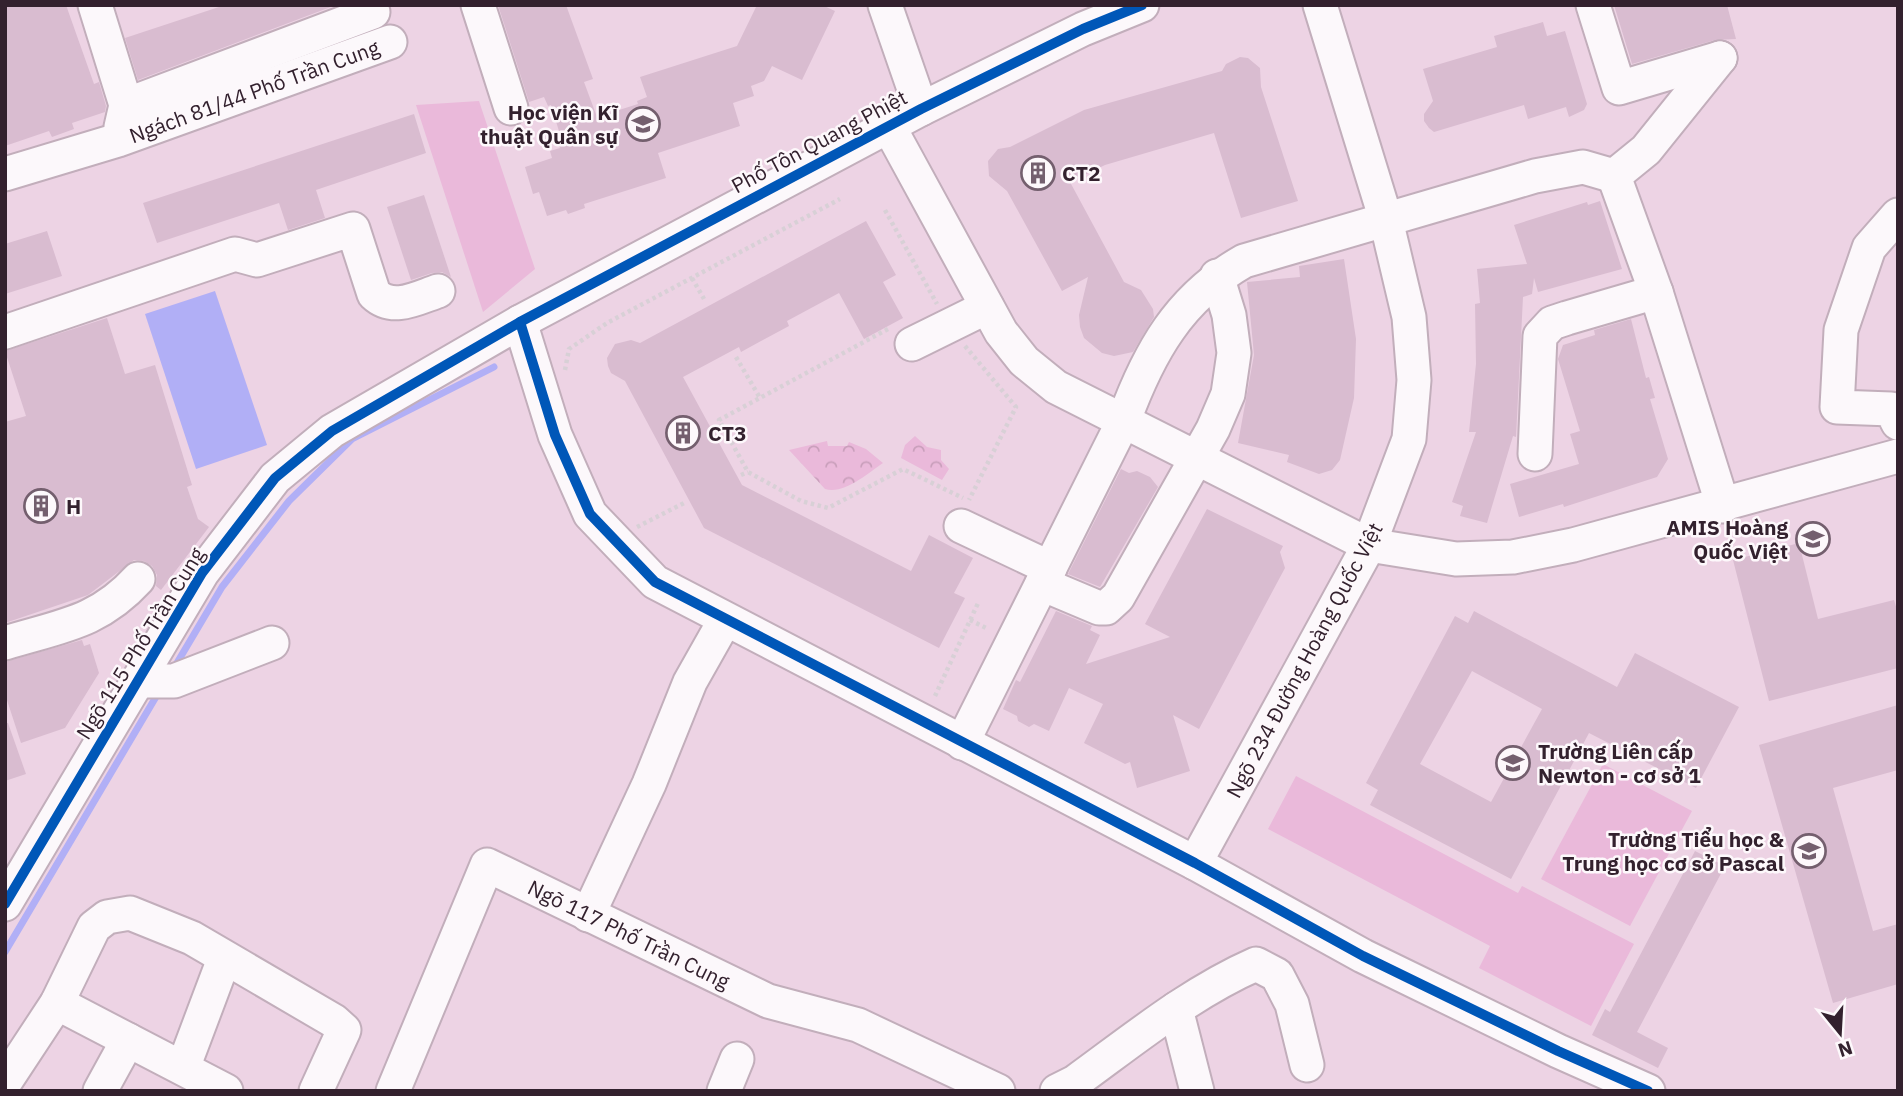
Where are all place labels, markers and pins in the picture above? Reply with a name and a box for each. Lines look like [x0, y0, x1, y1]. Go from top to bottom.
place label: Học viện Kĩ thuật Quân sự [480, 98, 619, 150]
school or university icon: Học viện Kĩ thuật Quân sự [624, 105, 662, 143]
building icon: CT2 [1019, 154, 1057, 192]
place label: CT2 [1062, 159, 1101, 187]
building icon: CT3 [664, 414, 702, 452]
place label: CT3 [708, 419, 747, 447]
building icon: H [22, 487, 60, 525]
place label: H [66, 492, 81, 520]
place label: AMIS Hoàng Quốc Việt [1666, 513, 1788, 565]
school or university icon: AMIS Hoàng Quốc Việt [1794, 520, 1832, 558]
place label: Trường Liên cấp Newton - cơ sở 1 [1538, 737, 1701, 789]
school or university icon: Trường Liên cấp Newton - cơ sở 1 [1494, 744, 1532, 782]
place label: Trường Tiểu học & Trung học cơ sở Pascal [1562, 825, 1785, 877]
school or university icon: Trường Tiểu học & Trung học cơ sở Pascal [1790, 832, 1828, 870]

